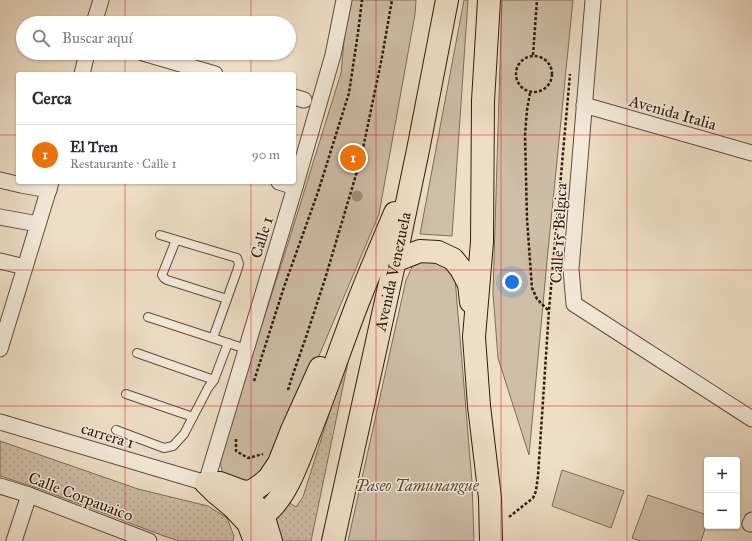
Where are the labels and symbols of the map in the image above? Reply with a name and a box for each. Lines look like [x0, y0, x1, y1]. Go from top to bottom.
street label: Avenida Italia [626, 91, 719, 134]
pin: 1 [340, 143, 366, 173]
street label: Calle 15 Belgica [546, 182, 572, 284]
street label: Avenida Venezuela [370, 210, 415, 334]
street label: Calle 1 [246, 214, 277, 260]
your location [502, 272, 522, 292]
street label: carrera 1 [79, 418, 137, 453]
street label: Calle Corpauaico [26, 468, 136, 525]
park label: Paseo Tamunangue [355, 476, 480, 495]

